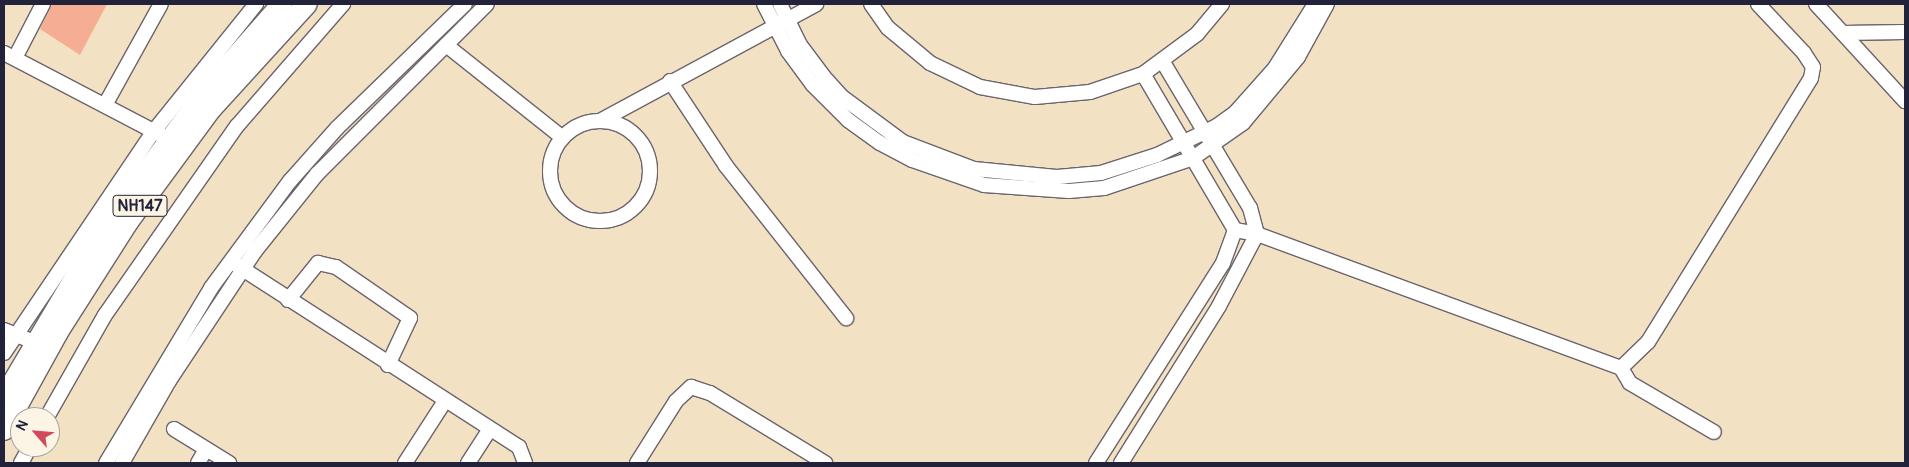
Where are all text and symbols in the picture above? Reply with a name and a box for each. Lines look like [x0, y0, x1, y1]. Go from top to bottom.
road number: NH147 [112, 192, 168, 220]
north arrow [10, 407, 60, 457]
text: N [12, 417, 32, 433]

